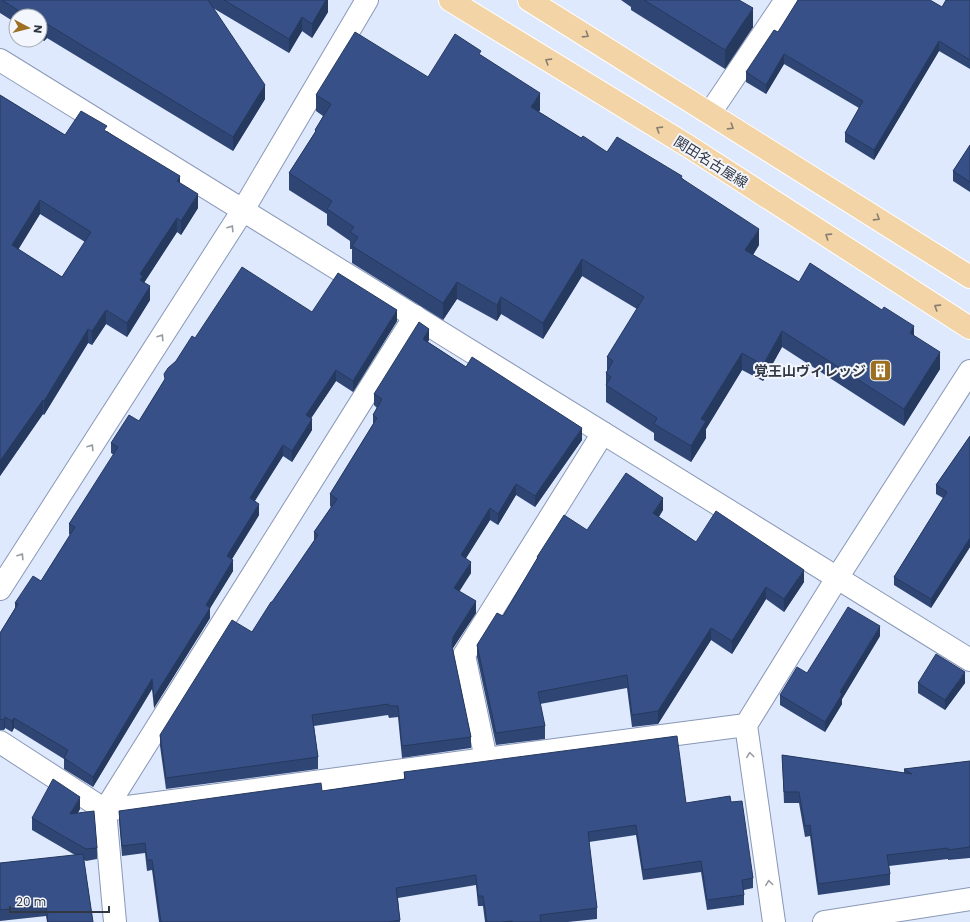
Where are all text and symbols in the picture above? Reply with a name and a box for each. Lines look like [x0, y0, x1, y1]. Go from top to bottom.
north arrow [8, 8, 48, 48]
text: N [29, 24, 46, 34]
one-way arrow [582, 31, 589, 38]
one-way arrow [546, 58, 553, 65]
one-way arrow [727, 122, 734, 129]
one-way arrow [656, 126, 663, 133]
street label: 関田名古屋線 [670, 131, 752, 193]
one-way arrow [873, 214, 880, 221]
one-way arrow [226, 225, 234, 232]
one-way arrow [825, 233, 832, 241]
one-way arrow [934, 304, 941, 311]
one-way arrow [156, 334, 164, 341]
building icon: 覚王山ヴィレッジ [868, 358, 894, 384]
place label: 覚王山ヴィレッジ [754, 361, 866, 381]
one-way arrow [86, 444, 94, 451]
one-way arrow [16, 553, 24, 560]
one-way arrow [746, 752, 755, 758]
one-way arrow [765, 880, 774, 886]
scale bar [10, 888, 109, 914]
text: 20 m [16, 893, 46, 910]

